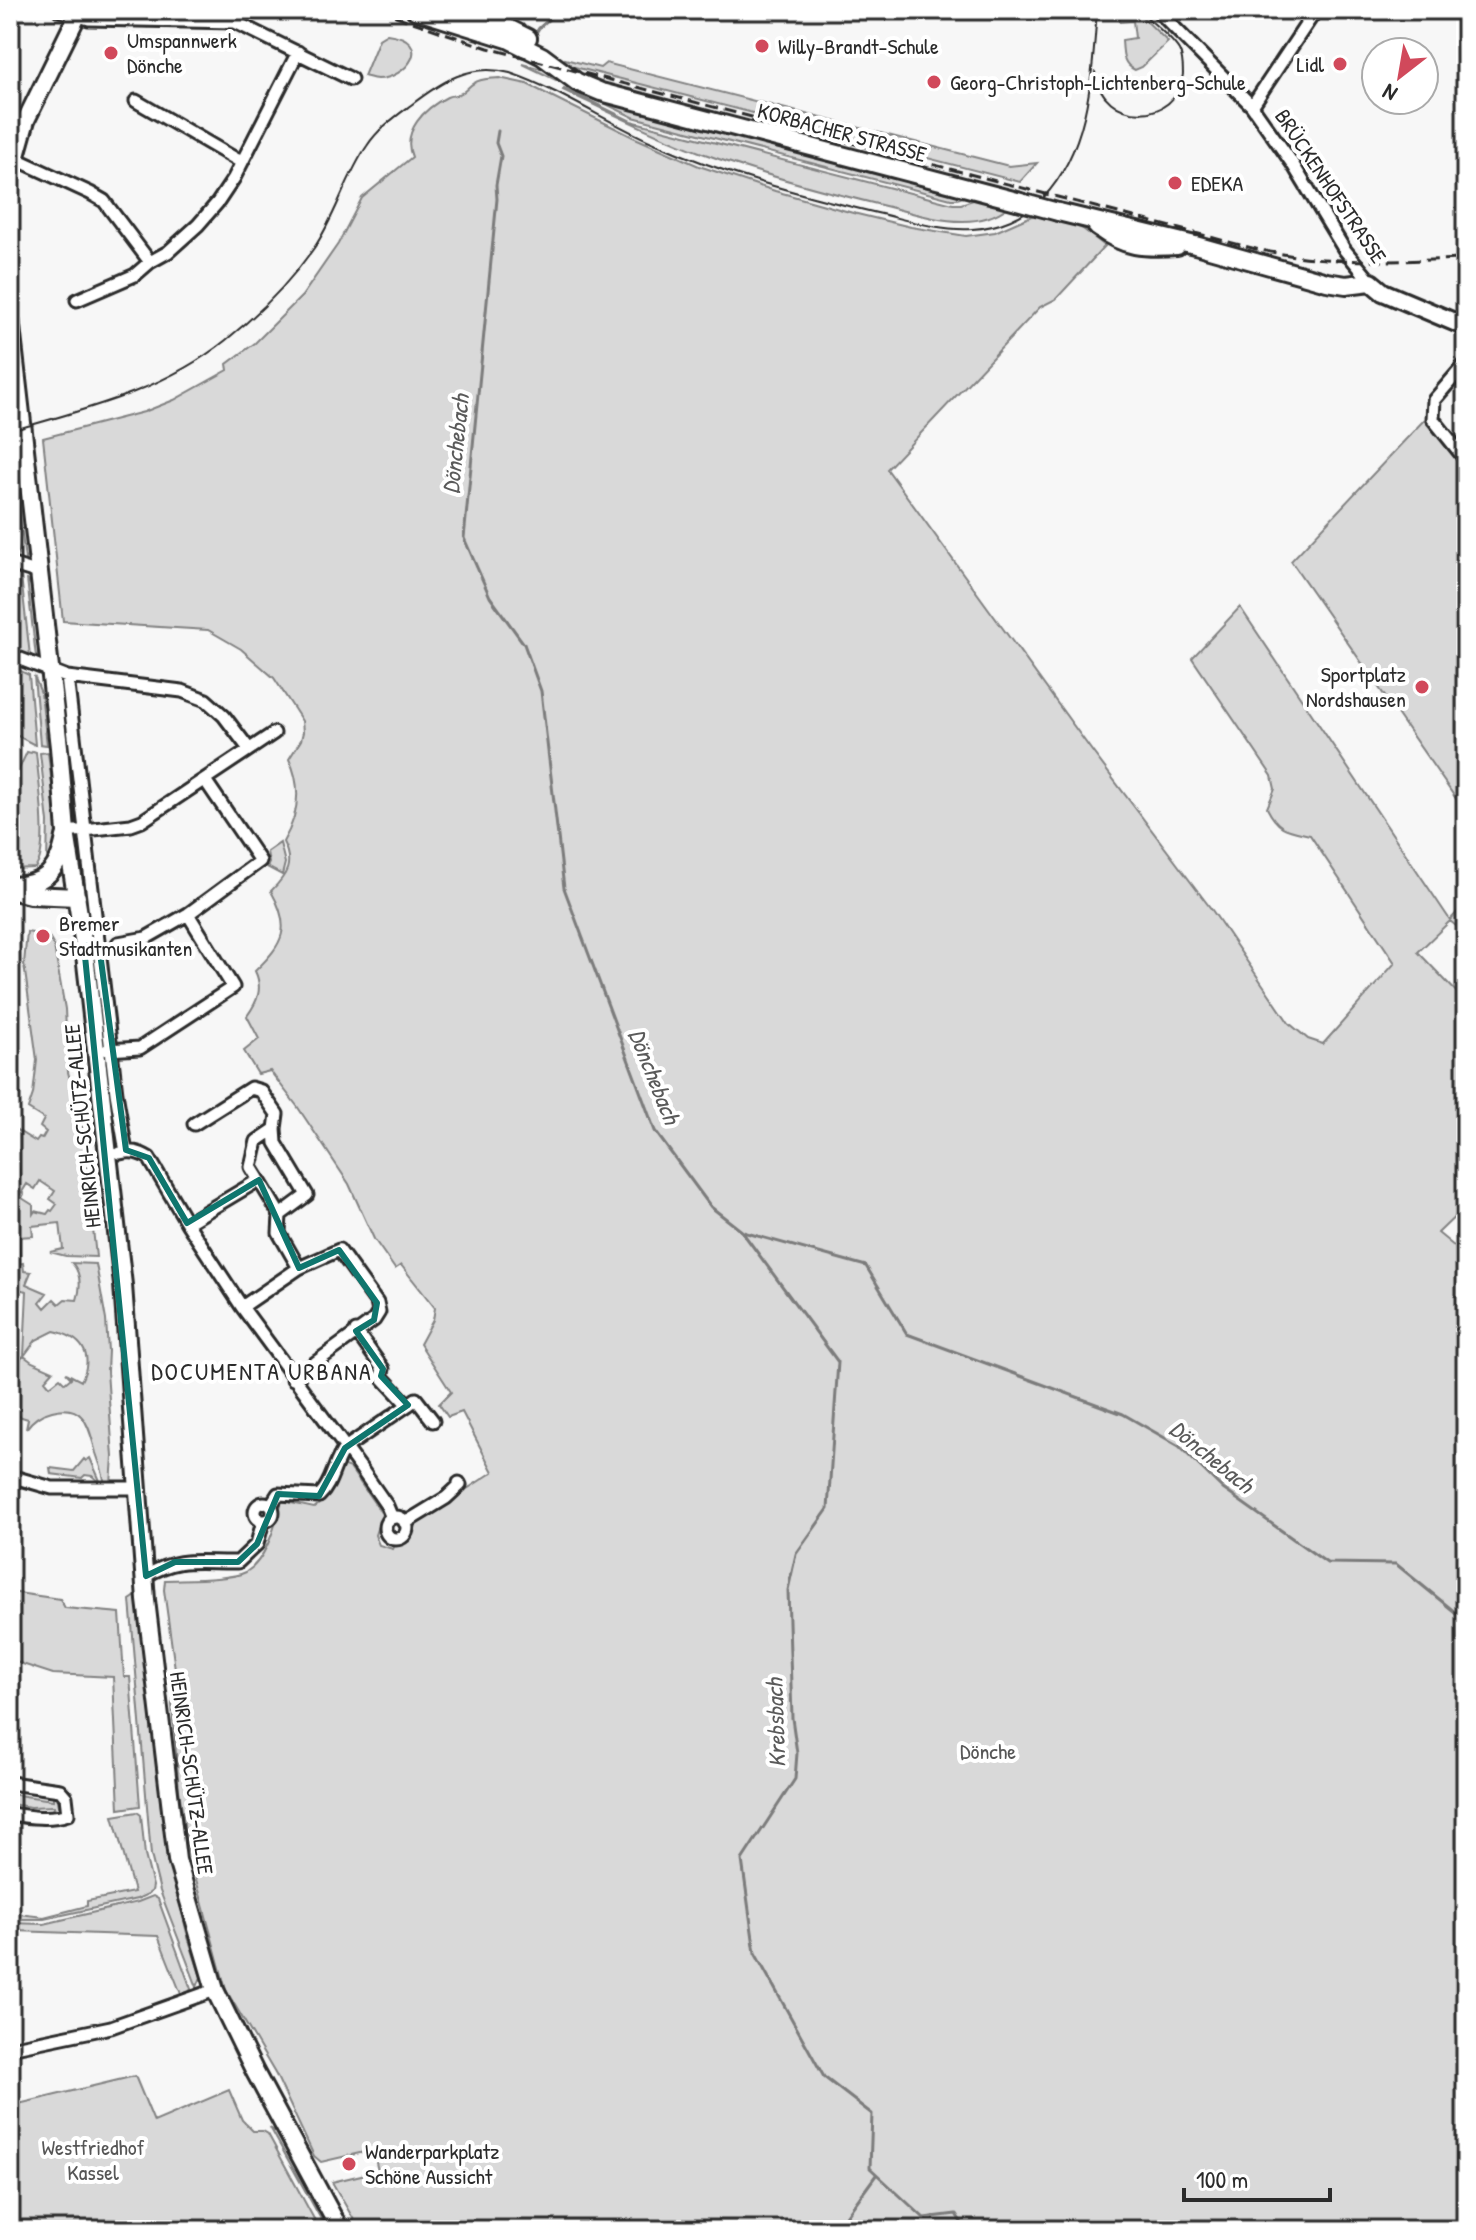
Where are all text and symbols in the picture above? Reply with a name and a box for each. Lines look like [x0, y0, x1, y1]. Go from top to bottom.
place label: Umspannwerk Dönche [127, 25, 237, 80]
place label: Willy-Brandt-Schule [778, 31, 939, 61]
north arrow [1360, 36, 1440, 116]
marker: Willy-Brandt-Schule [753, 37, 771, 55]
marker: Umspannwerk Dönche [102, 44, 120, 62]
place label: Lidl [1296, 49, 1324, 79]
marker: Lidl [1331, 55, 1349, 73]
place label: Georg-Christoph-Lichtenberg-Schule [950, 67, 1246, 97]
marker: Georg-Christoph-Lichtenberg-Schule [925, 73, 943, 91]
text: N [1377, 77, 1402, 109]
street label: KORBACHER STRASSE [754, 95, 930, 169]
street label: BRÜCKENHOFSTRASSE [1268, 103, 1394, 269]
place label: EDEKA [1191, 168, 1243, 198]
marker: EDEKA [1166, 174, 1184, 192]
water label: Dönchebach [434, 391, 476, 495]
place label: Sportplatz Nordshausen [1306, 659, 1406, 714]
marker: Sportplatz Nordshausen [1413, 678, 1431, 696]
place label: Bremer Stadtmusikanten [59, 908, 193, 963]
marker: Bremer Stadtmusikanten [34, 927, 52, 945]
street label: HEINRICH-SCHÜTZ-ALLEE [56, 1022, 108, 1229]
water label: Dönchebach [622, 1024, 689, 1130]
district label: DOCUMENTA URBANA [151, 1355, 373, 1387]
water label: Dönchebach [1163, 1412, 1262, 1501]
street label: HEINRICH-SCHÜTZ-ALLEE [163, 1670, 221, 1877]
water label: Krebsbach [757, 1676, 793, 1768]
park label: Dönche [960, 1736, 1016, 1766]
park label: Westfriedhof Kassel [42, 2132, 145, 2187]
place label: Wanderparkplatz Schöne Aussicht [365, 2136, 499, 2191]
scale bar [1184, 2152, 1330, 2202]
marker: Wanderparkplatz Schöne Aussicht [340, 2155, 358, 2173]
text: 100 m [1196, 2163, 1248, 2195]

